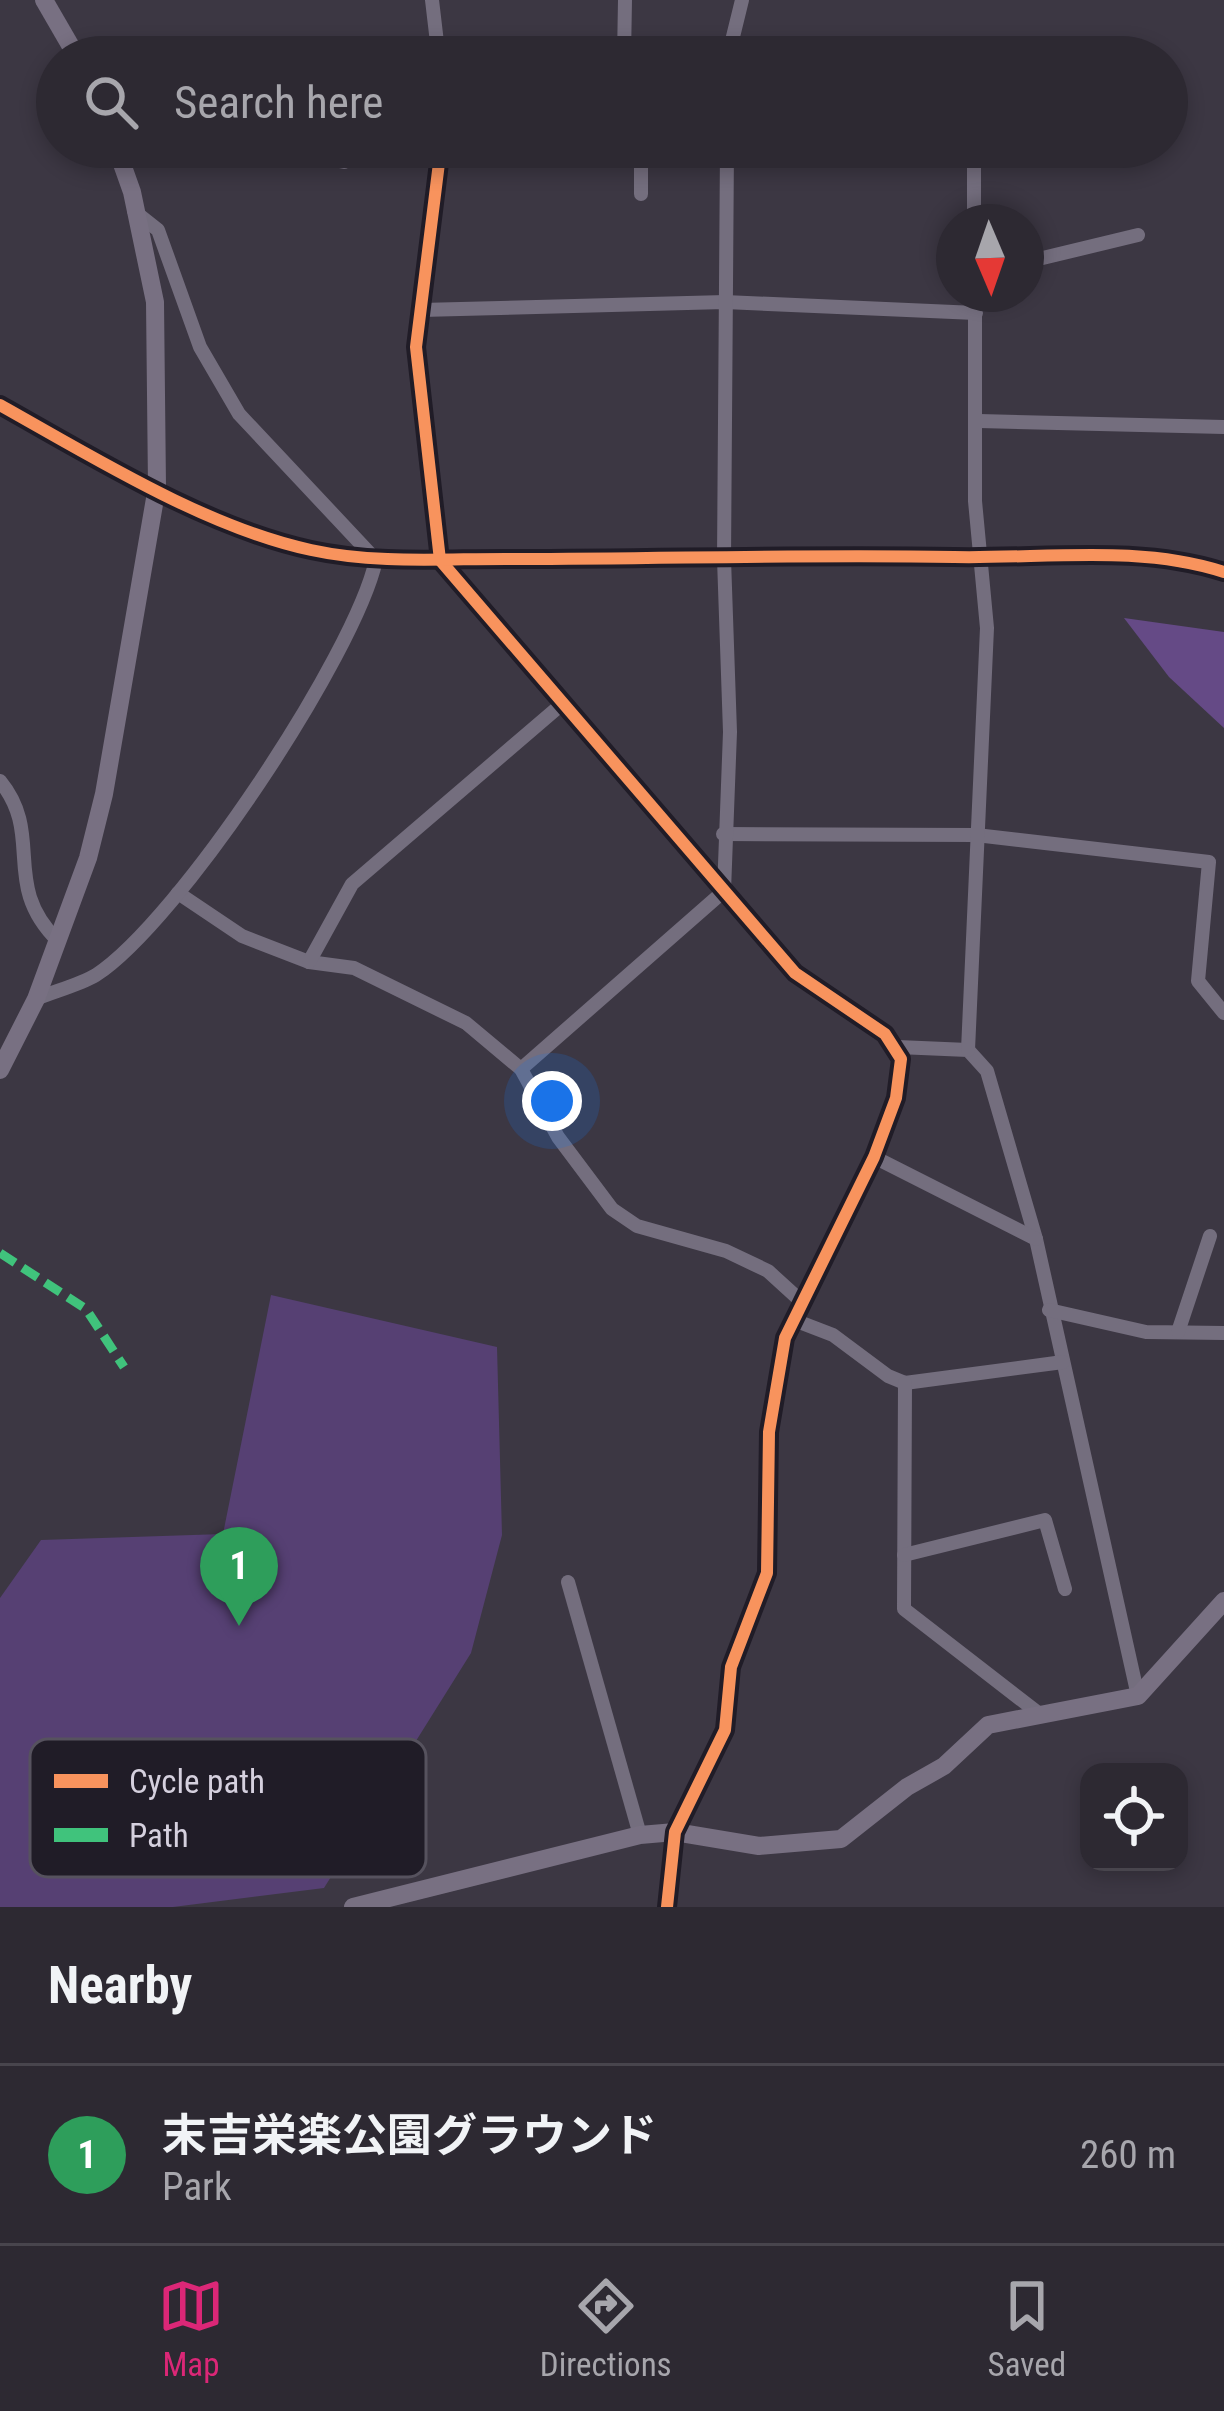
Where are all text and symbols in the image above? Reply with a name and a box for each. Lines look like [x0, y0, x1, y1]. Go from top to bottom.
search box [36, 36, 1188, 168]
icon: search [78, 69, 144, 135]
text: Search here [174, 76, 383, 129]
north arrow [936, 204, 1044, 312]
your location [522, 1071, 582, 1131]
pin: 1 [200, 1527, 278, 1626]
legend [30, 1739, 426, 1877]
text: Cycle path [129, 1762, 265, 1801]
map controls [1080, 1763, 1188, 1871]
button: locate [1080, 1763, 1188, 1871]
text: Path [129, 1816, 189, 1855]
text: Nearby [48, 1956, 192, 2015]
text: 末吉栄楽公園グラウンド [162, 2109, 657, 2162]
text: 1 [77, 2132, 97, 2178]
text: 260 m [1080, 2132, 1176, 2178]
text: Park [162, 2164, 232, 2210]
tab: Map [158, 2273, 224, 2384]
tab: Directions [540, 2273, 672, 2384]
tab: Saved [988, 2273, 1066, 2384]

